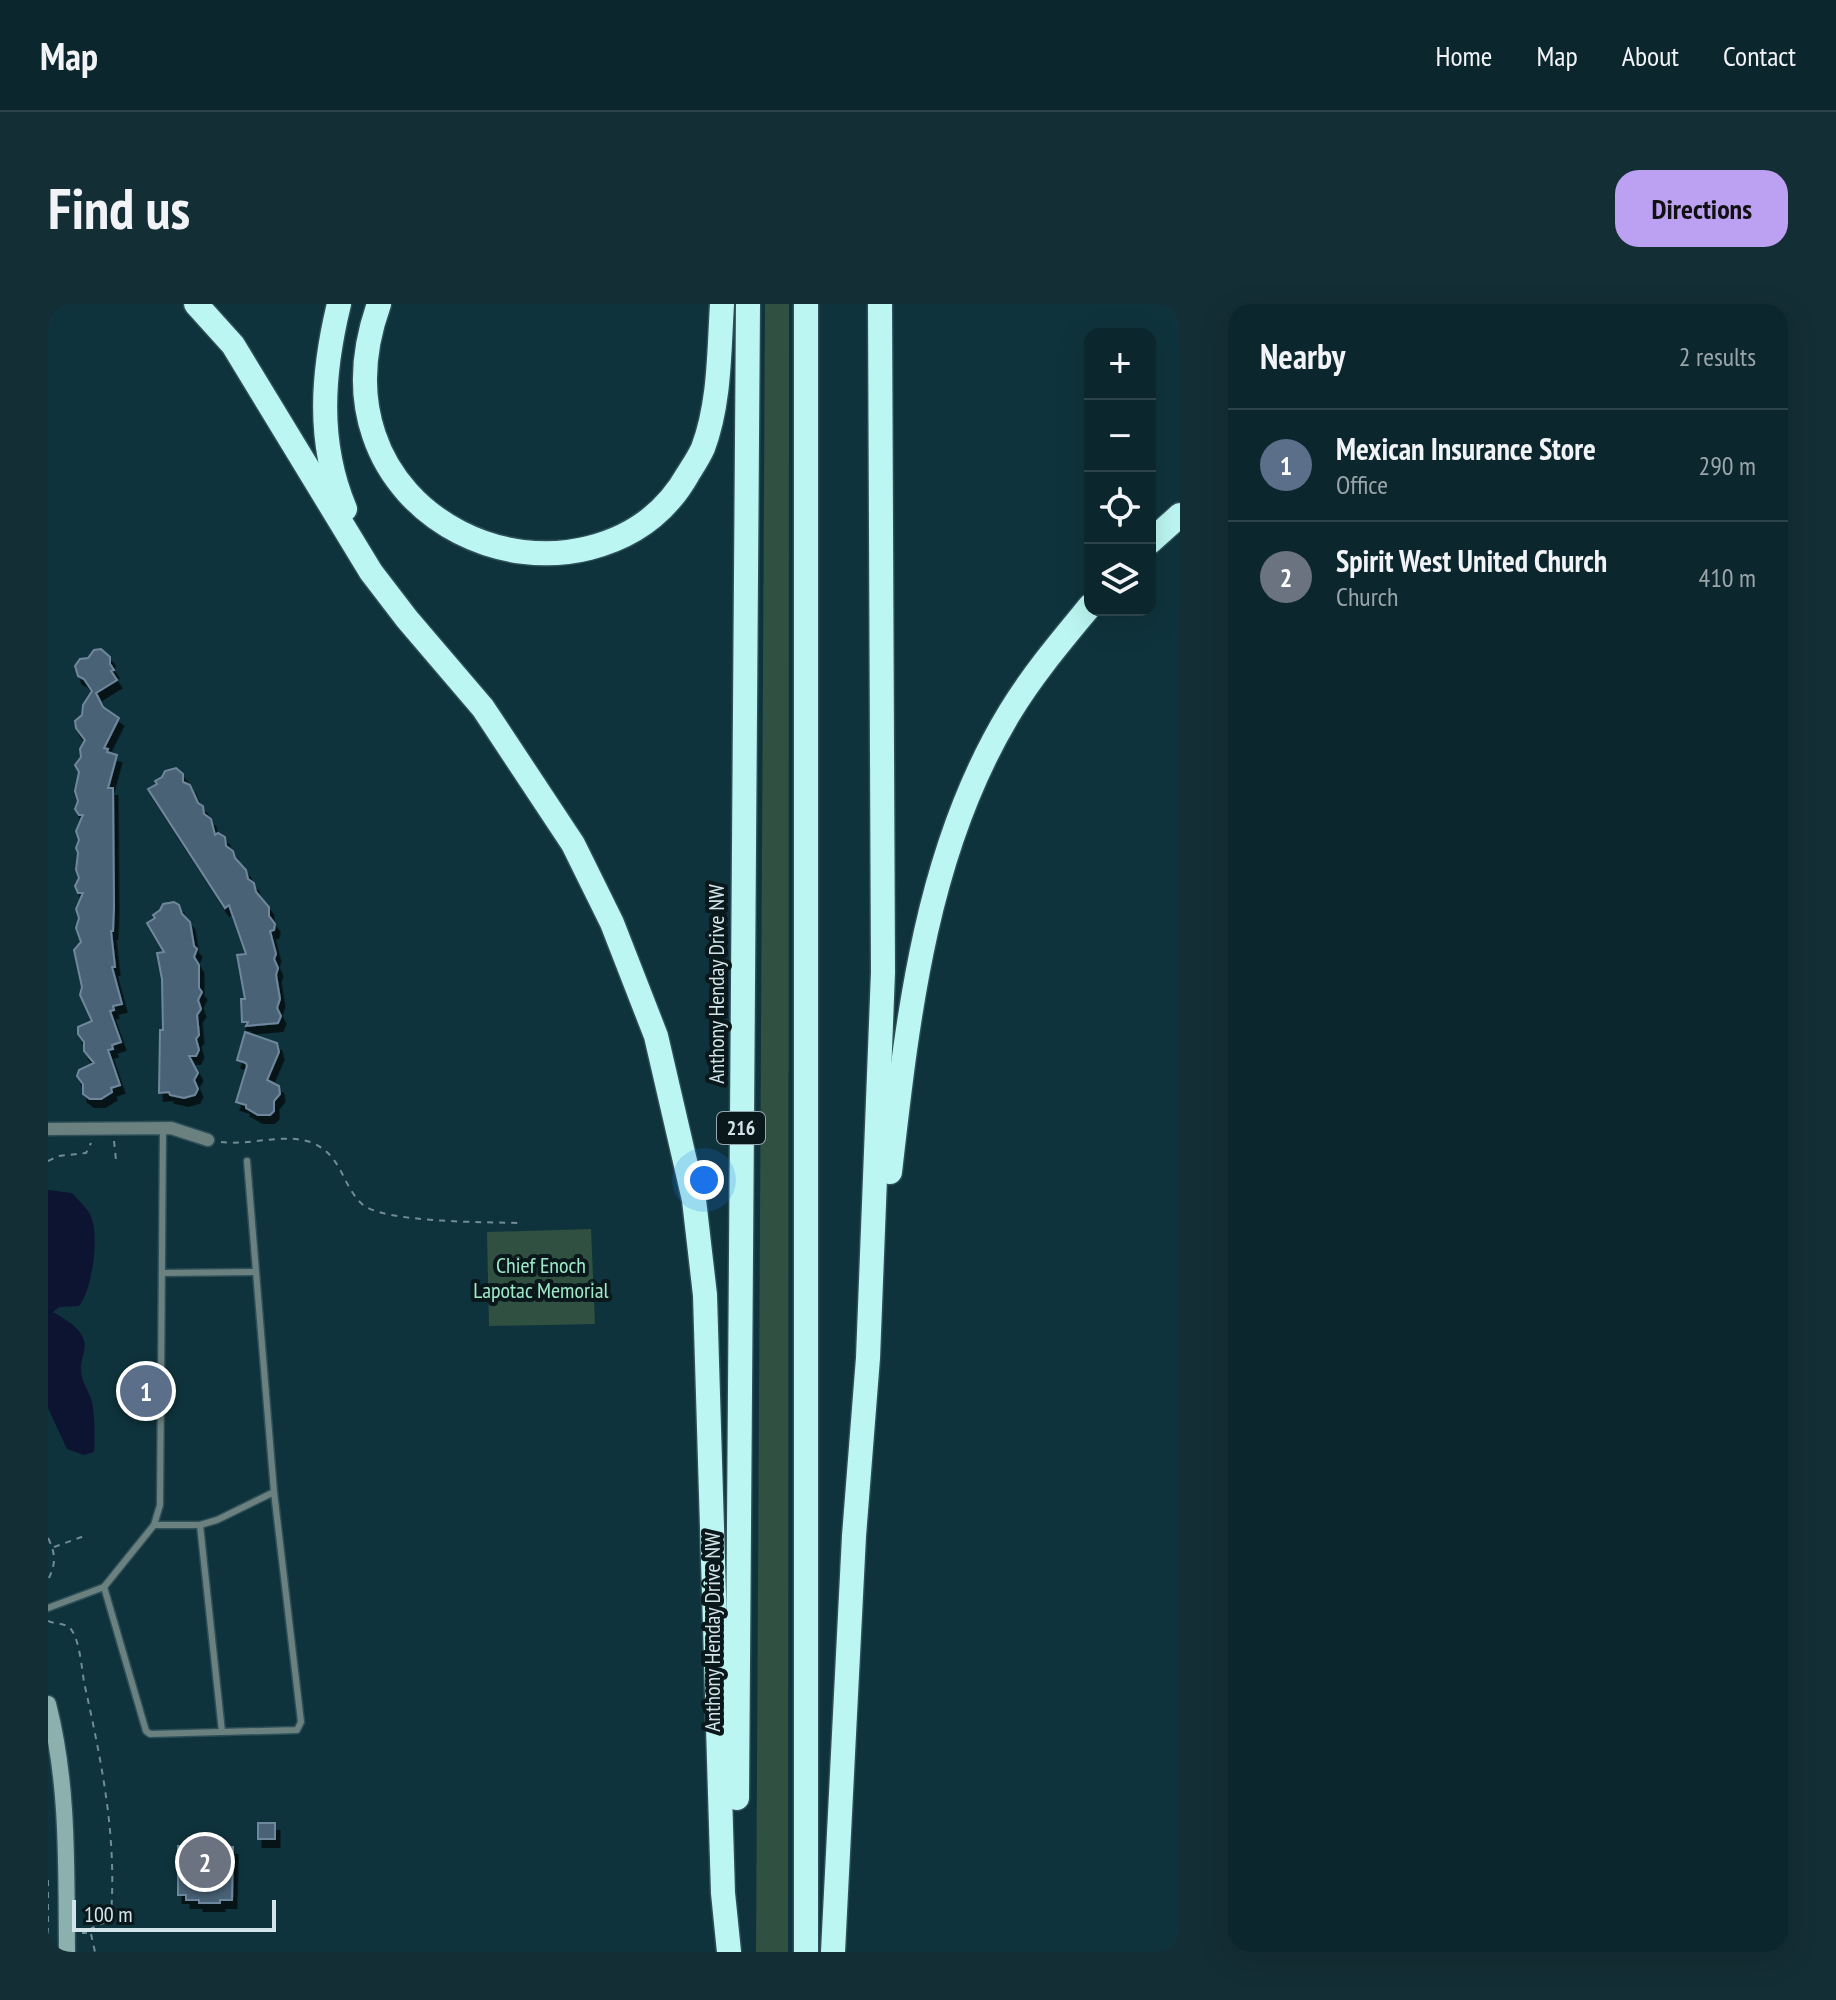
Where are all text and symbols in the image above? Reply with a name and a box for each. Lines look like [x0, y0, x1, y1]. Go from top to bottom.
text: Map [40, 31, 98, 80]
text: Home [1436, 37, 1492, 74]
text: Map [1536, 37, 1578, 74]
text: About [1622, 37, 1679, 74]
text: Contact [1723, 37, 1796, 74]
button: Directions [1615, 170, 1788, 247]
text: Find us [48, 172, 190, 244]
map controls [1084, 328, 1156, 616]
button: + [1084, 328, 1156, 400]
text: Nearby [1260, 334, 1345, 378]
text: 2 results [1679, 340, 1756, 373]
button: − [1084, 400, 1156, 472]
text: Mexican Insurance Store [1336, 429, 1596, 468]
text: 1 [1280, 449, 1292, 482]
text: 290 m [1698, 449, 1756, 482]
text: Office [1336, 468, 1388, 501]
button: locate [1084, 472, 1156, 544]
text: Spirit West United Church [1336, 541, 1607, 580]
button: layers [1084, 544, 1156, 616]
text: 2 [1280, 561, 1292, 594]
text: 410 m [1698, 561, 1756, 594]
text: Church [1336, 580, 1398, 613]
street label: Anthony Henday Drive NW [702, 884, 730, 1084]
road number: 216 [717, 1112, 765, 1144]
your location [684, 1160, 724, 1200]
park label: Chief Enoch Lapotac Memorial [473, 1251, 610, 1304]
pin: 1 [120, 1361, 172, 1421]
street label: Anthony Henday Drive NW [698, 1532, 726, 1732]
pin: 2 [179, 1832, 231, 1892]
scale bar [72, 1896, 276, 1932]
text: 100 m [84, 1900, 133, 1928]

